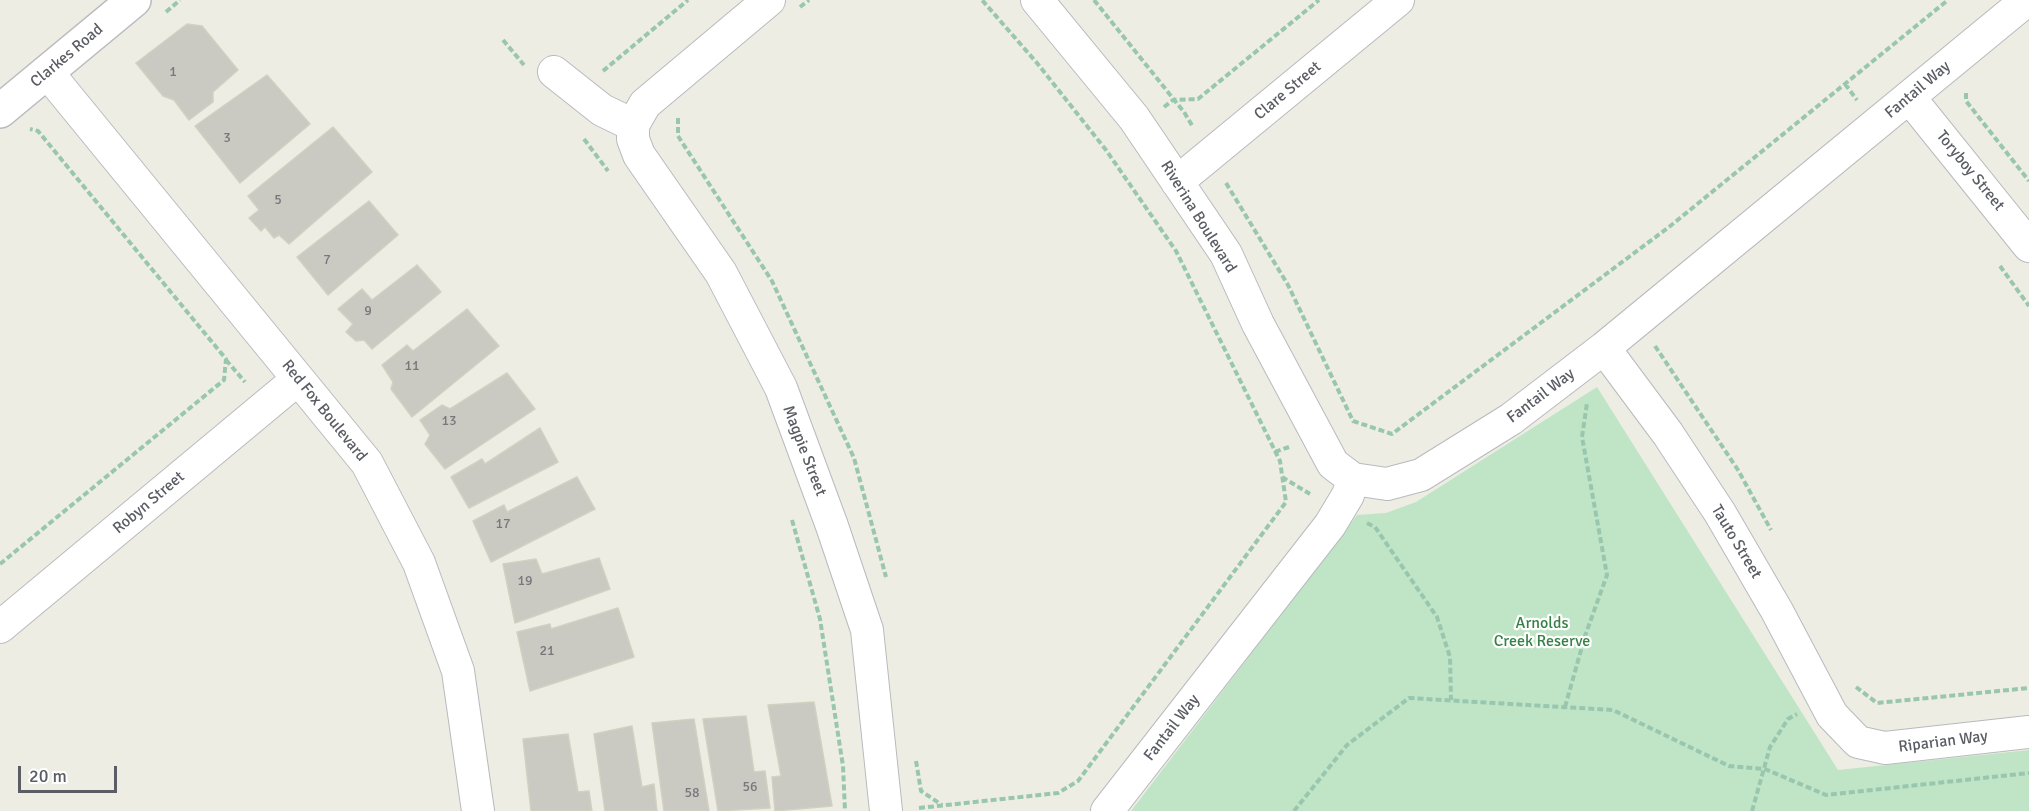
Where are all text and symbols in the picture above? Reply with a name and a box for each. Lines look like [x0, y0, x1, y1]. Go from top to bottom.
street label: Clarkes Road [27, 20, 107, 92]
street label: Fantail Way [1881, 57, 1955, 123]
street label: Clare Street [1251, 58, 1325, 124]
house number: 1 [169, 64, 177, 80]
street label: Toryboy Street [1932, 127, 2008, 215]
house number: 3 [223, 130, 231, 146]
street label: Riverina Boulevard [1156, 157, 1240, 277]
house number: 5 [274, 192, 282, 208]
house number: 7 [323, 252, 331, 268]
house number: 9 [364, 303, 372, 319]
street label: Red Fox Boulevard [277, 356, 371, 466]
house number: 11 [404, 358, 420, 374]
street label: Fantail Way [1504, 364, 1578, 428]
street label: Magpie Street [778, 403, 830, 499]
house number: 13 [441, 413, 457, 429]
street label: Robyn Street [109, 468, 189, 538]
street label: Tauto Street [1707, 502, 1765, 582]
house number: 17 [495, 516, 511, 532]
house number: 19 [517, 573, 533, 589]
park label: Arnolds Creek Reserve [1494, 614, 1590, 652]
house number: 21 [539, 643, 555, 659]
street label: Fantail Way [1140, 691, 1204, 765]
street label: Riparian Way [1897, 727, 1989, 757]
scale bar [21, 754, 120, 792]
text: 20 m [29, 765, 67, 787]
house number: 56 [742, 779, 758, 795]
house number: 58 [684, 785, 700, 801]

